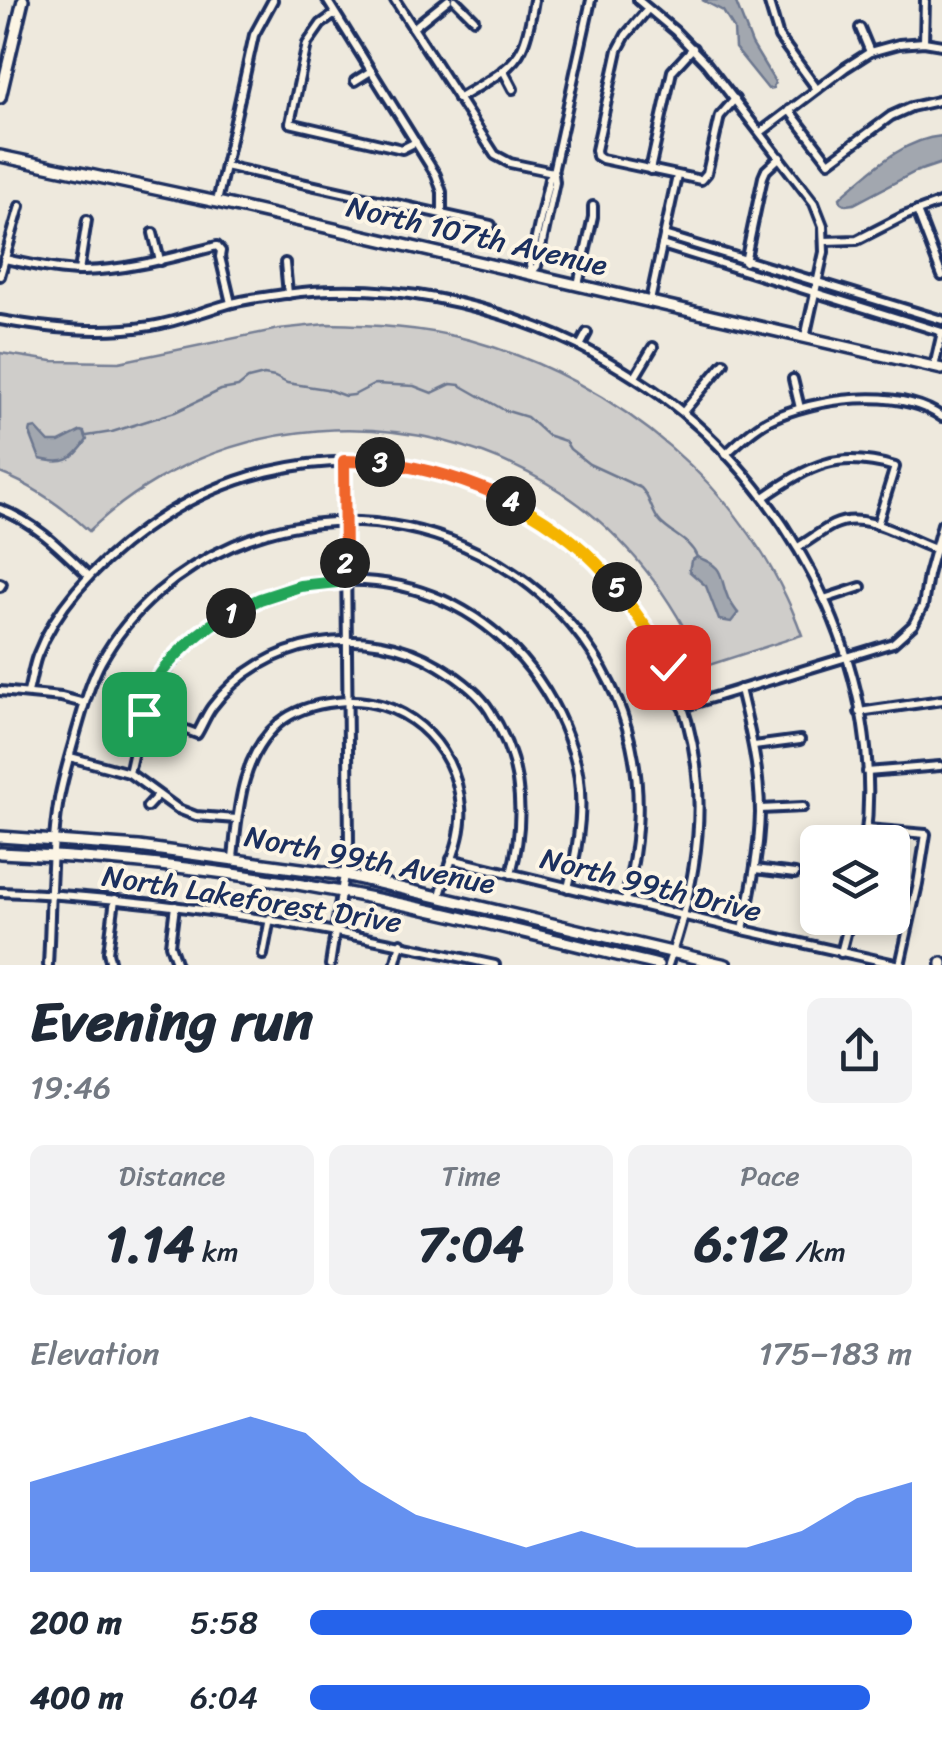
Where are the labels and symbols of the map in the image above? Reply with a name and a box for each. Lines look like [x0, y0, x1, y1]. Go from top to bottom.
street label: North 107th Avenue [341, 180, 613, 292]
pin: 3 [355, 437, 405, 487]
pin: 4 [486, 476, 536, 526]
pin: 2 [320, 538, 370, 588]
pin: 5 [592, 562, 642, 612]
pin: 1 [206, 588, 256, 638]
pin [626, 625, 711, 710]
pin [102, 672, 187, 757]
street label: North 99th Avenue [240, 809, 500, 911]
street label: North 99th Drive [535, 831, 767, 939]
street label: North Lakeforest Drive [98, 849, 406, 949]

